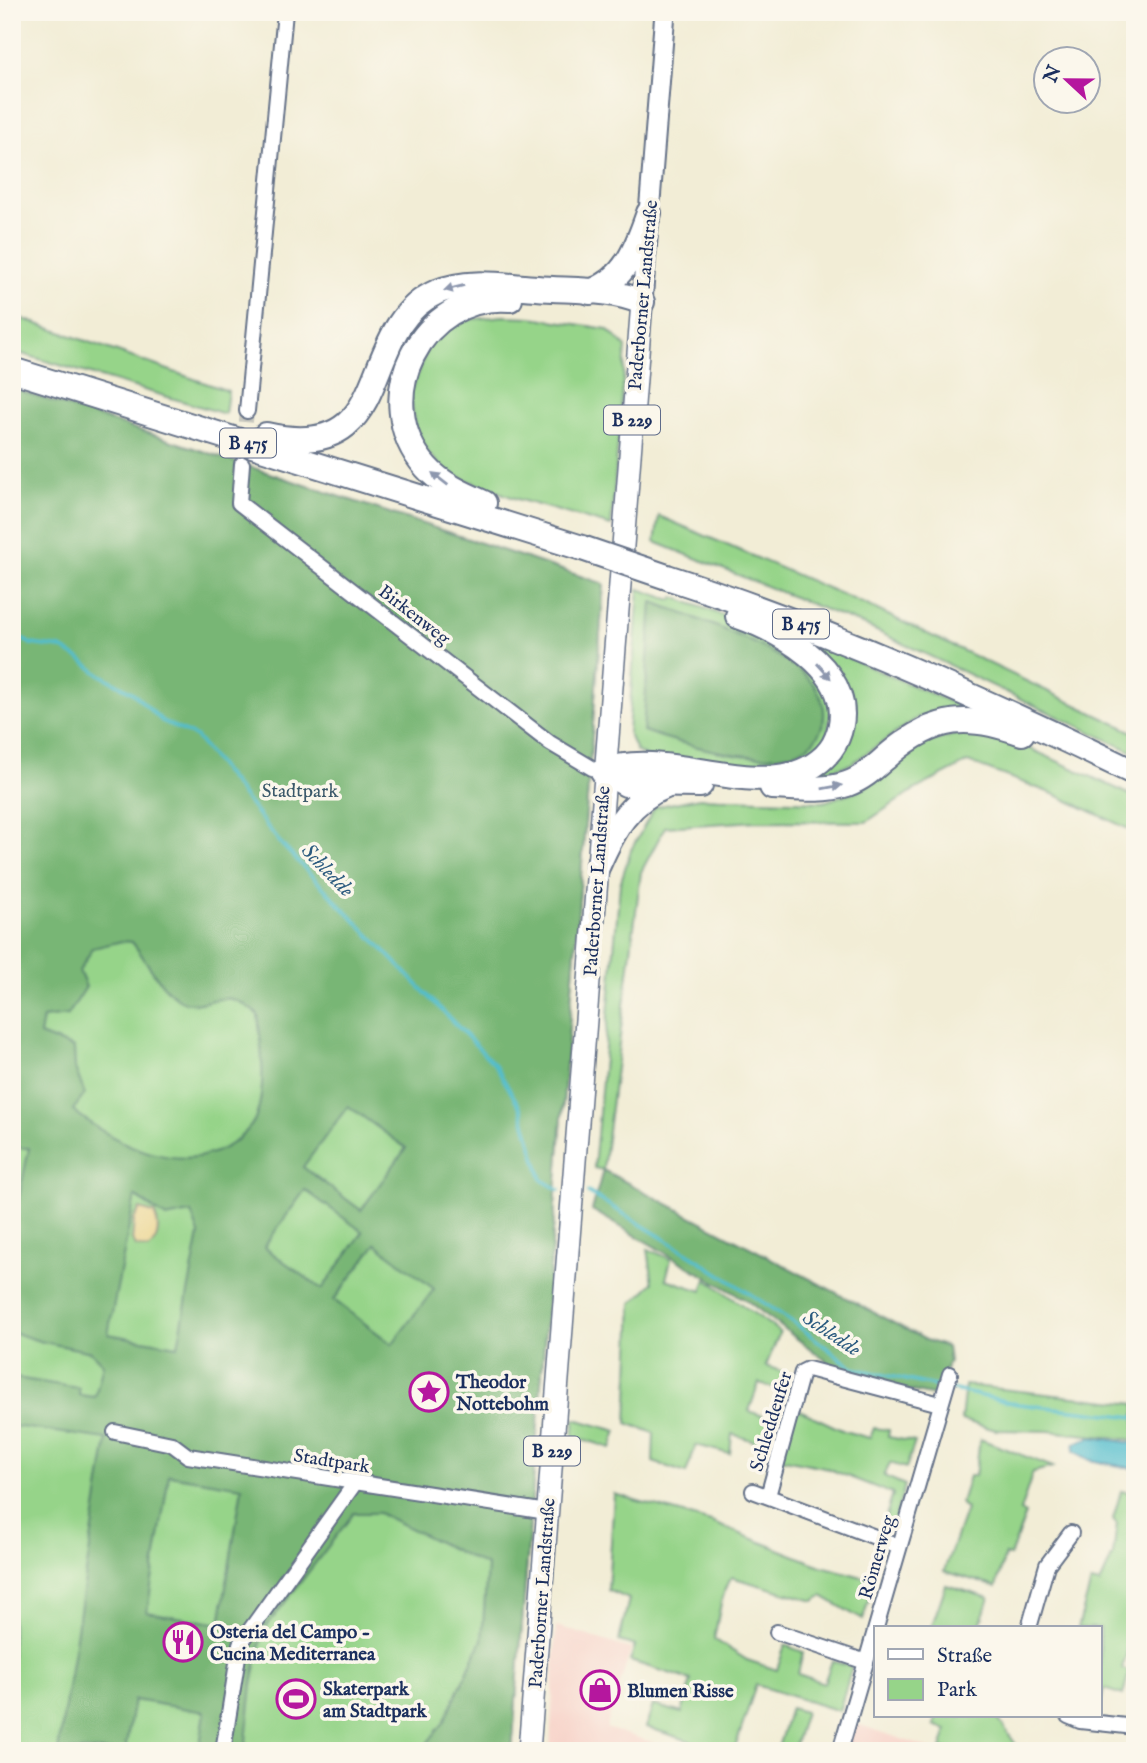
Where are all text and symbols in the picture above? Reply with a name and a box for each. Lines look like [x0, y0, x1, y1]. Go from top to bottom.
north arrow [1032, 46, 1102, 116]
text: N [1039, 62, 1068, 87]
street label: Paderborner Landstraße [624, 199, 664, 391]
one-way arrow [442, 283, 464, 294]
road number: B 229 [604, 406, 660, 434]
road number: B 475 [220, 428, 276, 458]
one-way arrow [431, 472, 449, 486]
street label: Birkenweg [373, 580, 455, 652]
road number: B 475 [773, 610, 829, 638]
one-way arrow [816, 662, 832, 680]
park label: Stadtpark [262, 780, 339, 804]
one-way arrow [821, 781, 843, 792]
street label: Paderborner Landstraße [579, 785, 617, 977]
water label: Schledde [295, 838, 359, 904]
water label: Schledde [797, 1305, 866, 1364]
street label: Schleddeufer [745, 1369, 798, 1474]
place icon: Theodor Nottebohm [408, 1371, 450, 1413]
place label: Theodor Nottebohm [455, 1371, 549, 1417]
road number: B 229 [524, 1436, 580, 1466]
street label: Stadtpark [292, 1444, 372, 1480]
street label: Paderborner Landstraße [524, 1497, 562, 1689]
street label: Römerweg [854, 1512, 902, 1602]
restaurant icon: Osteria del Campo - Cucina Mediterranea [162, 1621, 204, 1663]
place label: Osteria del Campo - Cucina Mediterranea [210, 1621, 376, 1667]
legend [874, 1626, 1102, 1718]
text: Straße [937, 1643, 993, 1670]
shop icon: Blumen Risse [579, 1669, 621, 1711]
text: Park [937, 1677, 978, 1704]
sports icon: Skaterpark am Stadtpark [275, 1678, 317, 1720]
place label: Skaterpark am Stadtpark [323, 1678, 428, 1724]
place label: Blumen Risse [627, 1680, 734, 1704]

